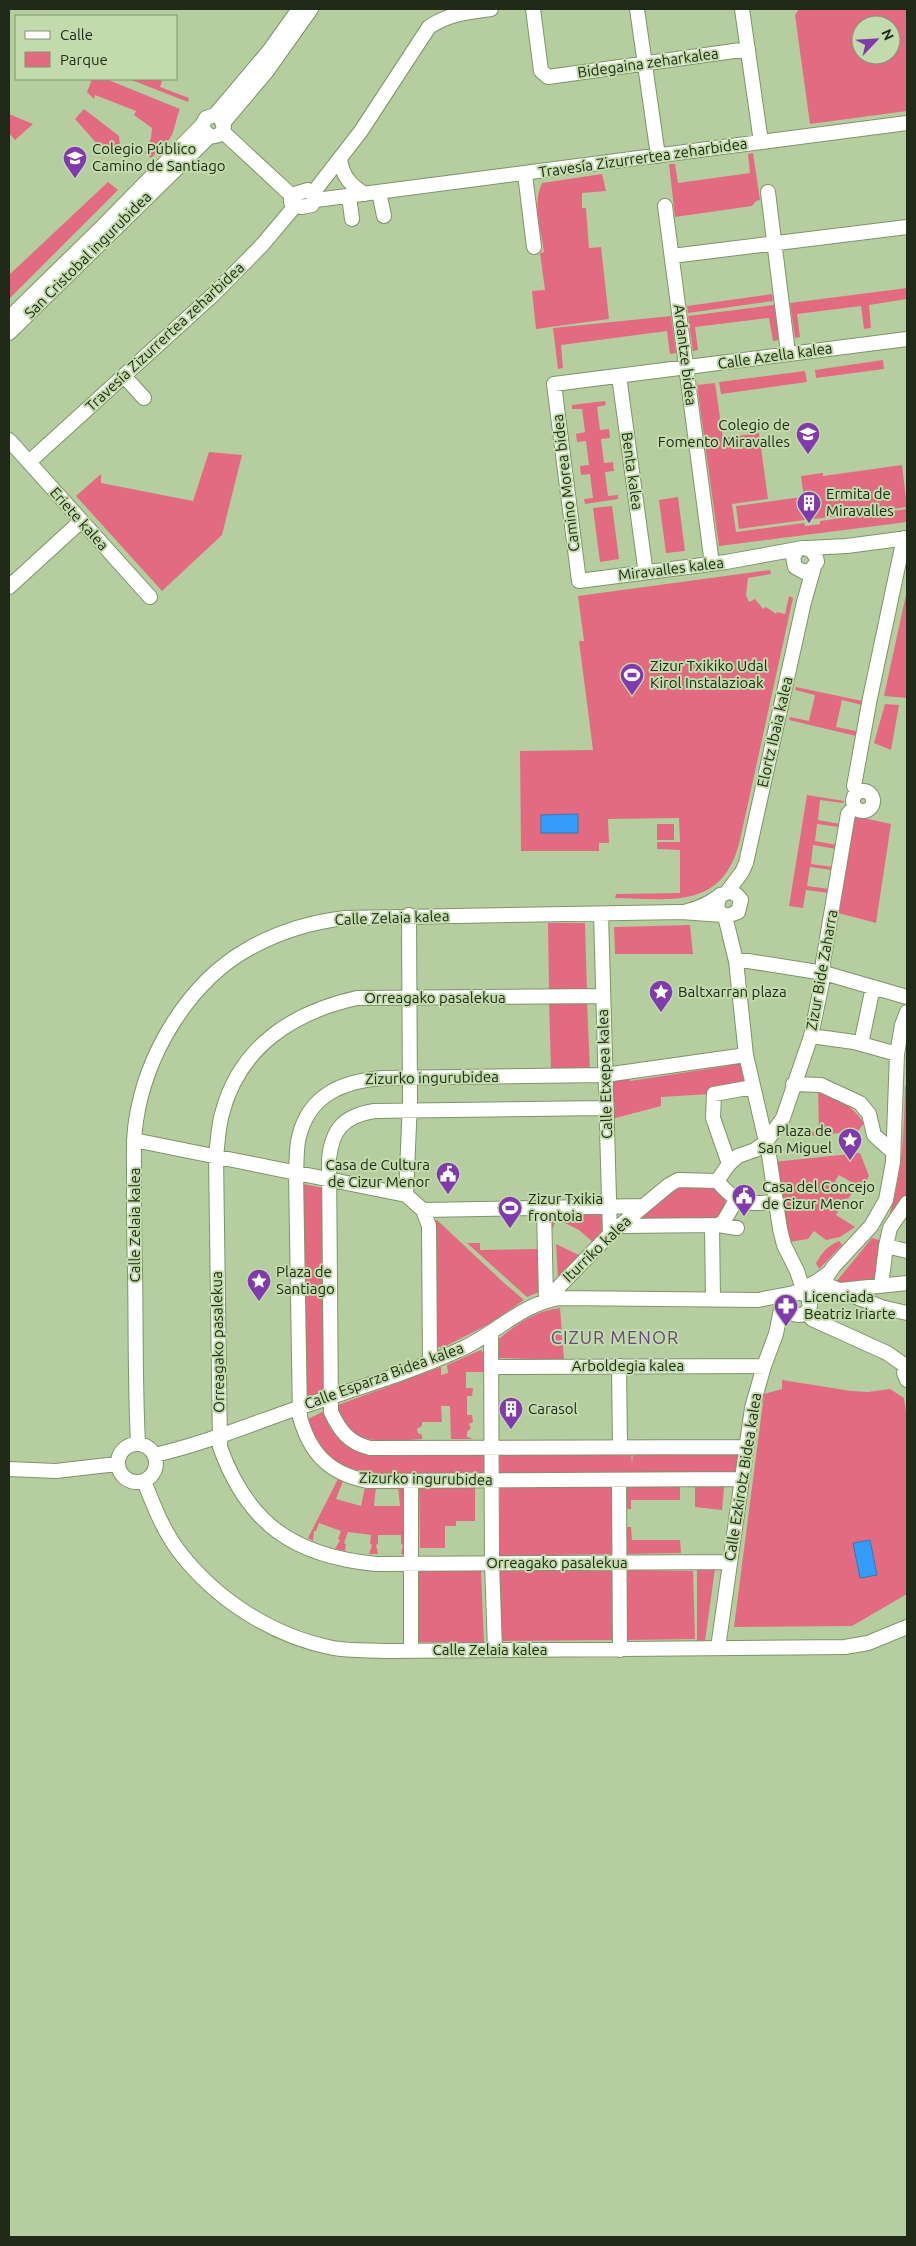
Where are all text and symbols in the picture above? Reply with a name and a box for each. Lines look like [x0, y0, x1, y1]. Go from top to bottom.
legend [15, 15, 178, 80]
north arrow [851, 15, 901, 65]
text: Calle [60, 26, 93, 43]
text: N [878, 26, 897, 43]
street label: Bidegaina zeharkalea [576, 44, 719, 81]
text: Parque [60, 51, 108, 68]
street label: Travesía Zizurrertea zeharbidea [537, 134, 748, 181]
place label: Colegio Público Camino de Santiago [92, 140, 226, 174]
school or university icon: Colegio Público Camino de Santiago [62, 145, 88, 179]
street label: San Cristobal ingurubidea [21, 188, 154, 321]
street label: Travesía Zizurrertea zeharbidea [82, 259, 247, 415]
street label: Ardantze bidea [671, 303, 700, 407]
street label: Calle Azella kalea [716, 339, 833, 372]
street label: Camino Morea bidea [549, 413, 582, 553]
place label: Colegio de Fomento Miravalles [658, 416, 790, 450]
school or university icon: Colegio de Fomento Miravalles [795, 421, 821, 455]
street label: Benta kalea [619, 431, 646, 511]
street label: Eriete kalea [47, 484, 112, 554]
place label: Ermita de Miravalles [826, 485, 894, 519]
building icon: Ermita de Miravalles [796, 490, 822, 524]
street label: Miravalles kalea [617, 554, 725, 583]
place label: Zizur Txikiko Udal Kirol Instalazioak [650, 657, 768, 691]
sports icon: Zizur Txikiko Udal Kirol Instalazioak [619, 662, 645, 696]
street label: Elortz Ibaia kalea [753, 675, 796, 789]
street label: Calle Zelaia kalea [334, 907, 450, 928]
street label: Zizur Bide Zaharra [803, 908, 840, 1032]
place icon: Baltxarran plaza [648, 979, 674, 1013]
place label: Baltxarran plaza [678, 983, 787, 1000]
street label: Orreagako pasalekua [364, 989, 506, 1006]
street label: Calle Etxepea kalea [594, 1009, 615, 1139]
street label: Zizurko ingurubidea [365, 1068, 499, 1087]
place label: Plaza de San Miguel [758, 1122, 832, 1156]
place icon: Plaza de San Miguel [837, 1127, 863, 1161]
place label: Casa de Cultura de Cizur Menor [326, 1156, 430, 1190]
public building icon: Casa de Cultura de Cizur Menor [435, 1161, 461, 1195]
street label: Calle Zelaia kalea [126, 1168, 143, 1282]
place label: Casa del Concejo de Cizur Menor [762, 1178, 875, 1212]
public building icon: Casa del Concejo de Cizur Menor [731, 1183, 757, 1217]
place label: Zizur Txikia frontoia [528, 1190, 603, 1224]
sports icon: Zizur Txikia frontoia [497, 1195, 523, 1229]
street label: Iturriko kalea [559, 1212, 634, 1285]
place label: Plaza de Santiago [276, 1263, 335, 1297]
place icon: Plaza de Santiago [246, 1268, 272, 1302]
street label: Orreagako pasalekua [208, 1271, 227, 1413]
place label: Licenciada Beatriz Iriarte [804, 1288, 896, 1322]
pharmacy icon: Licenciada Beatriz Iriarte [773, 1293, 799, 1327]
district label: CIZUR MENOR [551, 1327, 679, 1347]
street label: Calle Esparza Bidea kalea [302, 1339, 466, 1412]
street label: Arboldegia kalea [572, 1357, 684, 1374]
street label: Calle Ezkirotz Bidea kalea [721, 1391, 764, 1562]
building icon: Carasol [498, 1396, 524, 1430]
place label: Carasol [528, 1400, 578, 1417]
street label: Zizurko ingurubidea [359, 1469, 493, 1488]
street label: Orreagako pasalekua [486, 1554, 628, 1571]
street label: Calle Zelaia kalea [433, 1641, 547, 1658]

